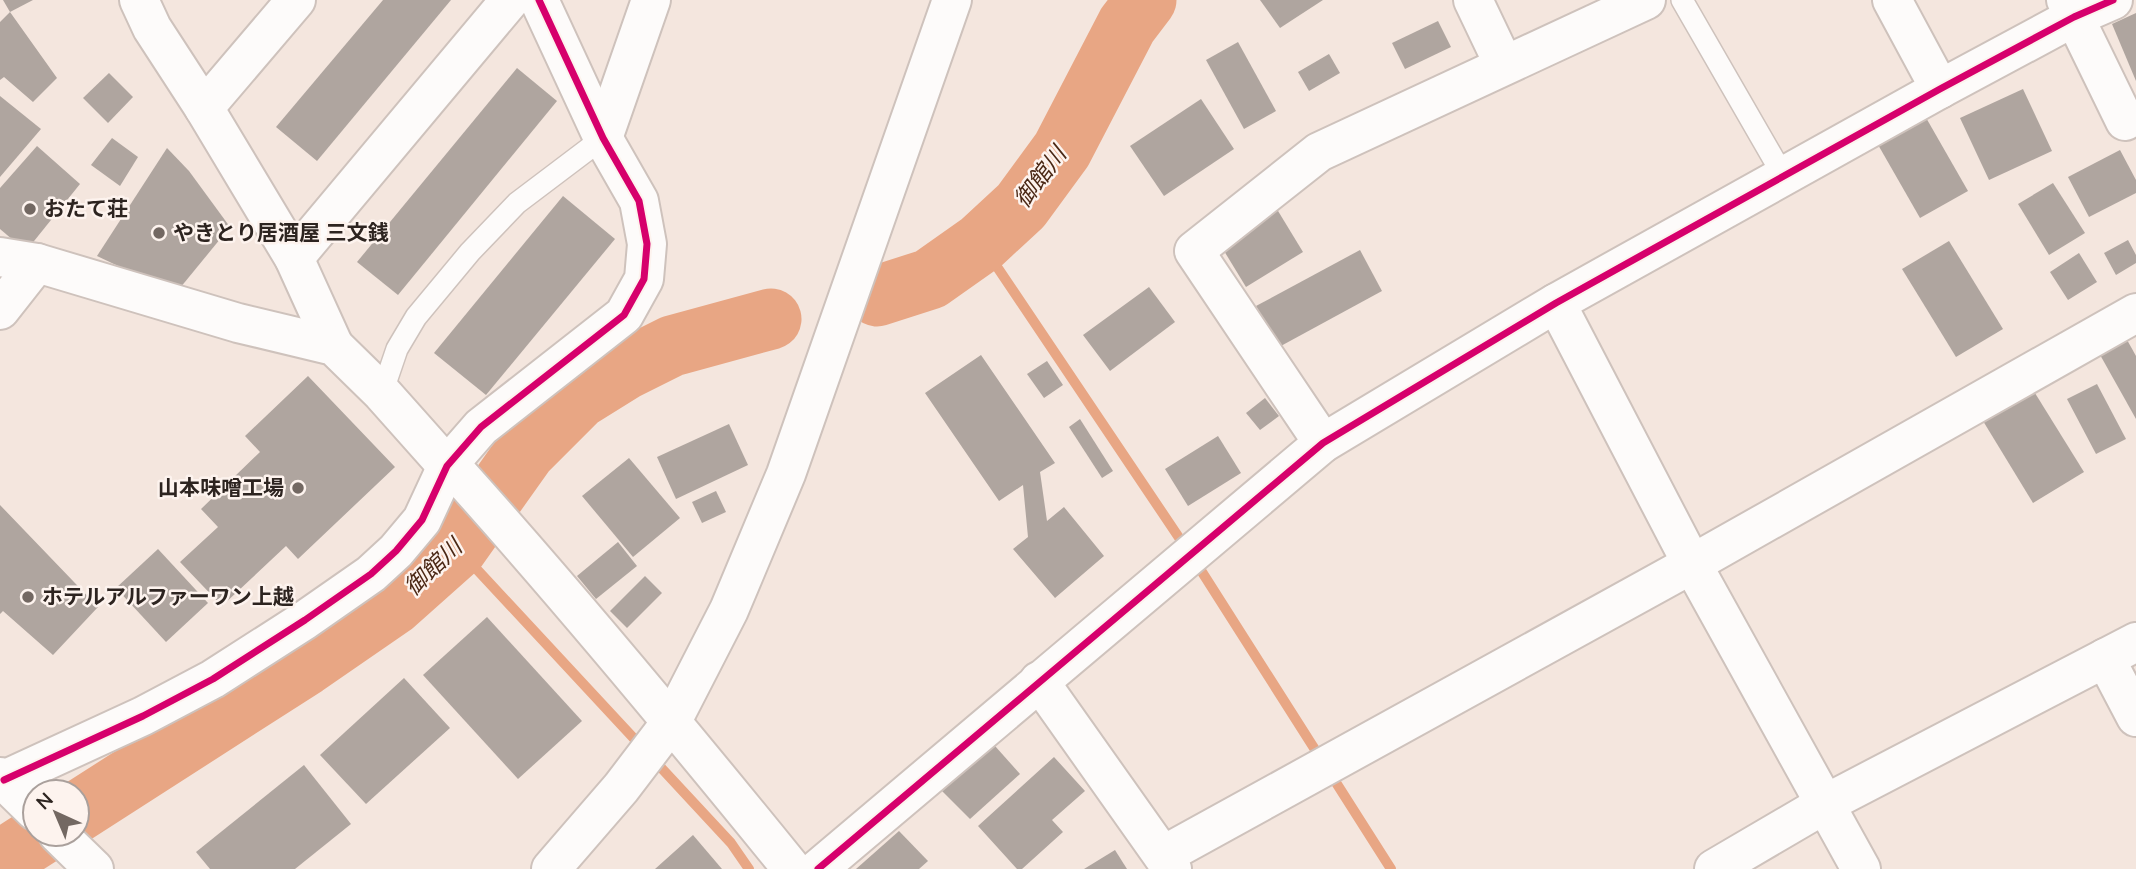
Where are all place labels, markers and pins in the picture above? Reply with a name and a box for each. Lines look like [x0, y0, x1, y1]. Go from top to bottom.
place label: おたて荘 [44, 195, 128, 221]
marker: おたて荘 [22, 201, 38, 217]
place label: やきとり居酒屋 三文銭 [173, 219, 389, 245]
marker: やきとり居酒屋 三文銭 [151, 225, 167, 241]
place label: 山本味噌工場 [158, 474, 284, 500]
marker: 山本味噌工場 [290, 480, 306, 496]
place label: ホテルアルファーワン上越 [42, 583, 294, 609]
marker: ホテルアルファーワン上越 [20, 589, 36, 605]

